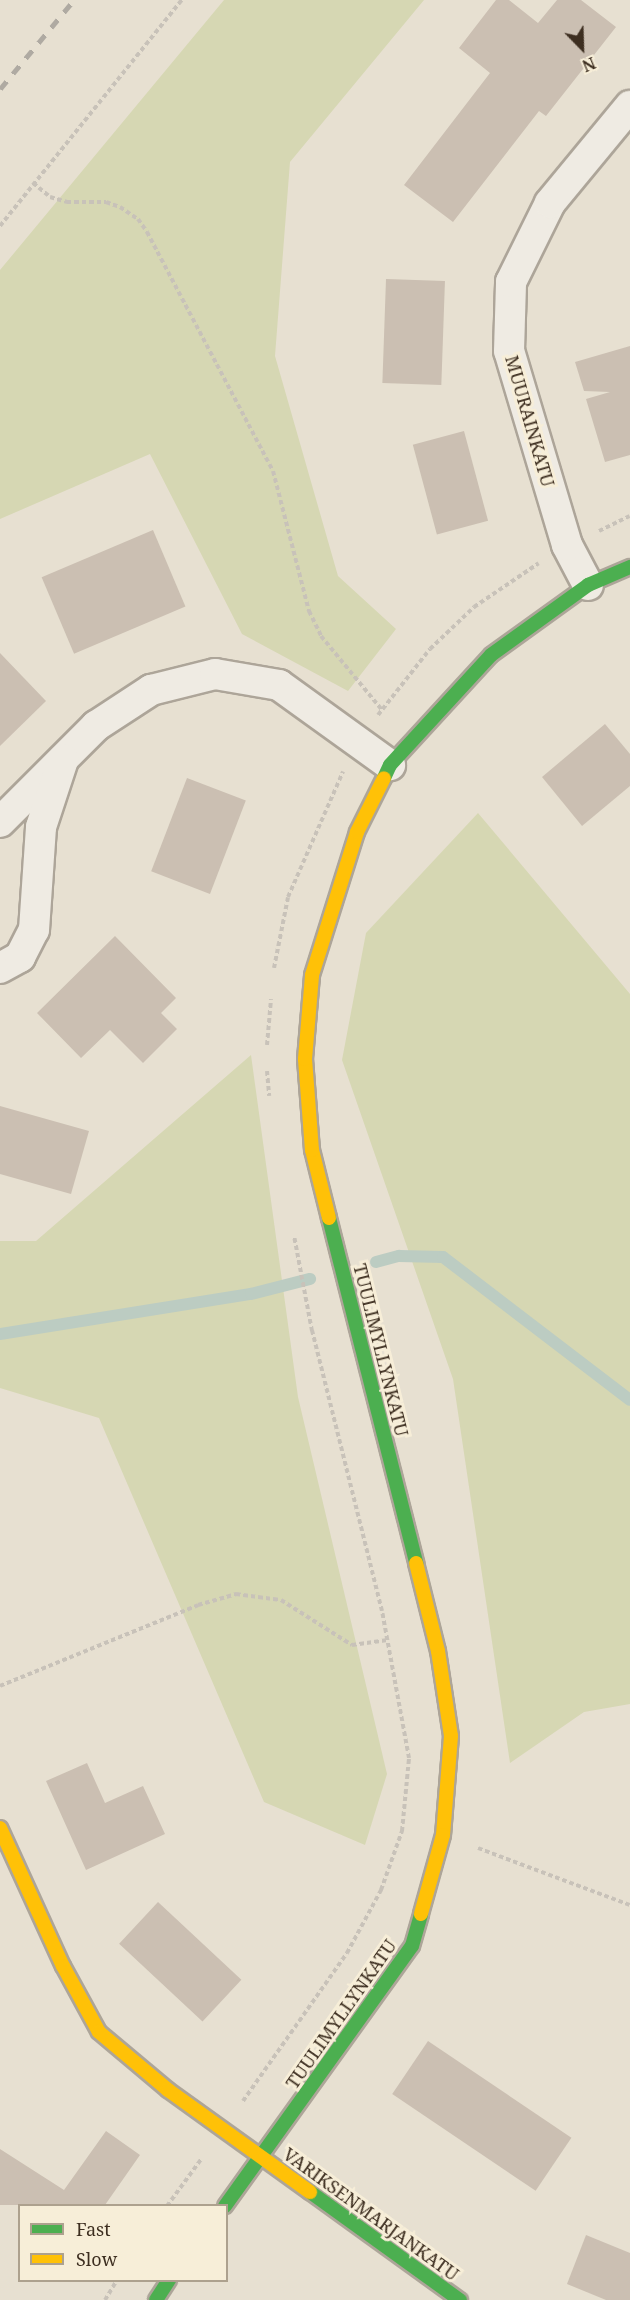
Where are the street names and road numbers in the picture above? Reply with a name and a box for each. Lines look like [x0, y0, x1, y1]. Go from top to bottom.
street label: MUURAINKATU [501, 353, 559, 489]
street label: TUULIMYLLYNKATU [349, 1261, 413, 1439]
street label: TUULIMYLLYNKATU [281, 1935, 401, 2093]
street label: VARIKSENMARJANKATU [279, 2143, 463, 2285]

